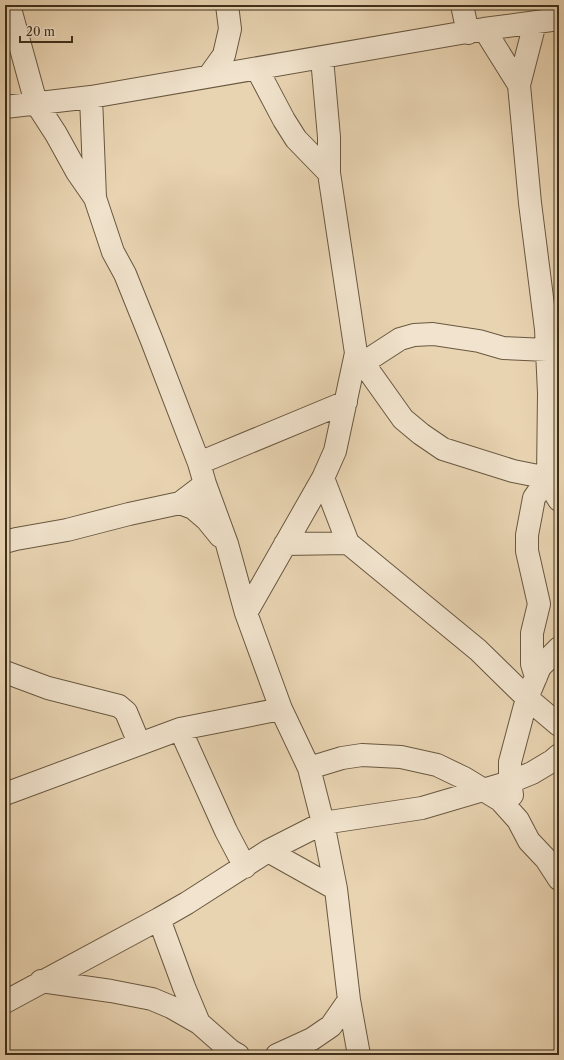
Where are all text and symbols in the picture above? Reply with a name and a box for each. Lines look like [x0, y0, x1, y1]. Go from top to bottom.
scale bar [20, 18, 72, 44]
text: 20 m [26, 24, 55, 39]

